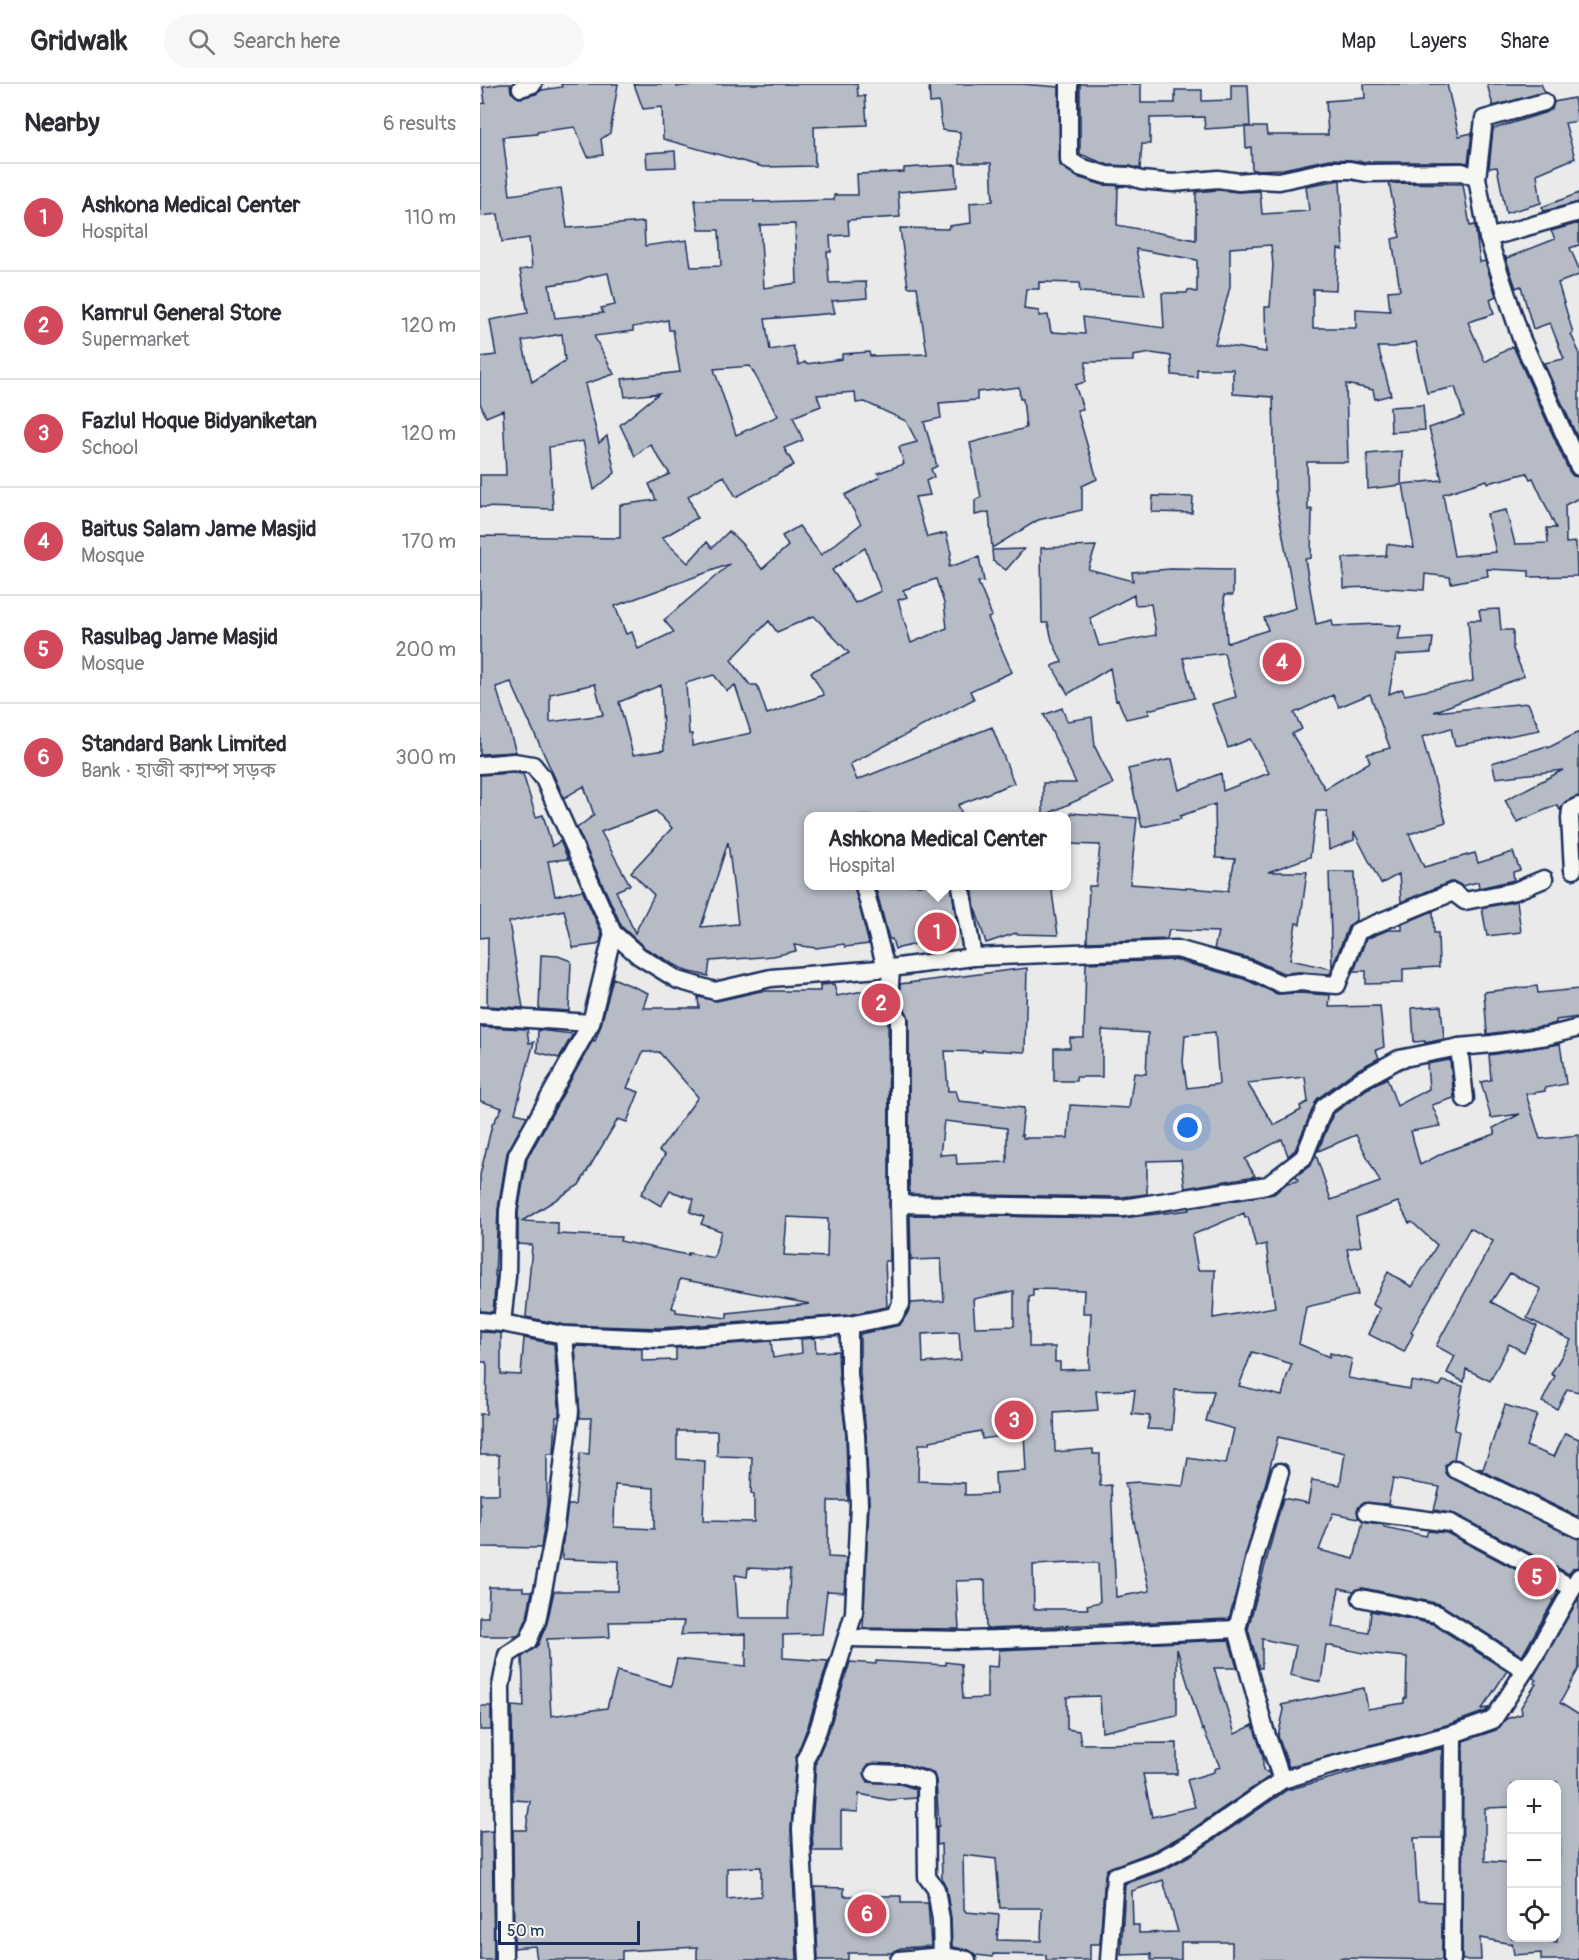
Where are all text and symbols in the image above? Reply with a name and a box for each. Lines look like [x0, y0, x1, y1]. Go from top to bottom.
search box [164, 14, 584, 68]
text: Gridwalk [30, 24, 128, 59]
icon: search [185, 25, 218, 58]
text: Search here [233, 27, 340, 55]
text: Map [1341, 28, 1376, 55]
text: Layers [1409, 28, 1467, 55]
text: Share [1500, 28, 1549, 55]
text: Nearby [24, 107, 100, 139]
text: 6 results [383, 111, 456, 136]
text: Ashkona Medical Center [81, 191, 300, 219]
text: 1 [40, 205, 47, 230]
text: 110 m [405, 205, 456, 230]
text: Hospital [81, 219, 148, 244]
text: Kamrul General Store [81, 299, 281, 327]
text: 2 [38, 313, 49, 338]
text: 120 m [401, 313, 456, 338]
text: Supermarket [81, 327, 190, 352]
text: Fazlul Hoque Bidyaniketan [81, 407, 317, 435]
text: 3 [38, 421, 49, 446]
text: 120 m [401, 421, 456, 446]
text: School [81, 435, 138, 460]
text: Baitus Salam Jame Masjid [81, 515, 317, 543]
text: 4 [38, 529, 49, 554]
text: 170 m [402, 529, 456, 554]
text: Mosque [81, 543, 144, 568]
text: Rasulbag Jame Masjid [81, 623, 278, 651]
text: 5 [38, 637, 49, 662]
text: 200 m [395, 637, 456, 662]
pin: 4 [1262, 640, 1302, 684]
text: Mosque [81, 651, 144, 676]
text: Standard Bank Limited [81, 730, 287, 758]
text: 6 [38, 745, 49, 770]
text: 300 m [395, 745, 456, 770]
text: Bank · হাজী ক্যাম্প সড়ক [81, 758, 276, 783]
popup [804, 812, 1071, 890]
text: Ashkona Medical Center [828, 825, 1047, 853]
text: Hospital [828, 853, 895, 878]
pin: 1 [918, 910, 956, 954]
pin: 2 [862, 980, 900, 1026]
your location [1173, 1113, 1202, 1142]
pin: 3 [994, 1398, 1034, 1442]
pin: 5 [1518, 1554, 1556, 1600]
map controls [1507, 1780, 1561, 1942]
button: + [1507, 1780, 1561, 1834]
button: − [1507, 1834, 1561, 1888]
button: locate [1507, 1888, 1561, 1942]
pin: 6 [848, 1892, 886, 1936]
scale bar [498, 1918, 640, 1946]
text: 50 m [507, 1921, 544, 1941]

